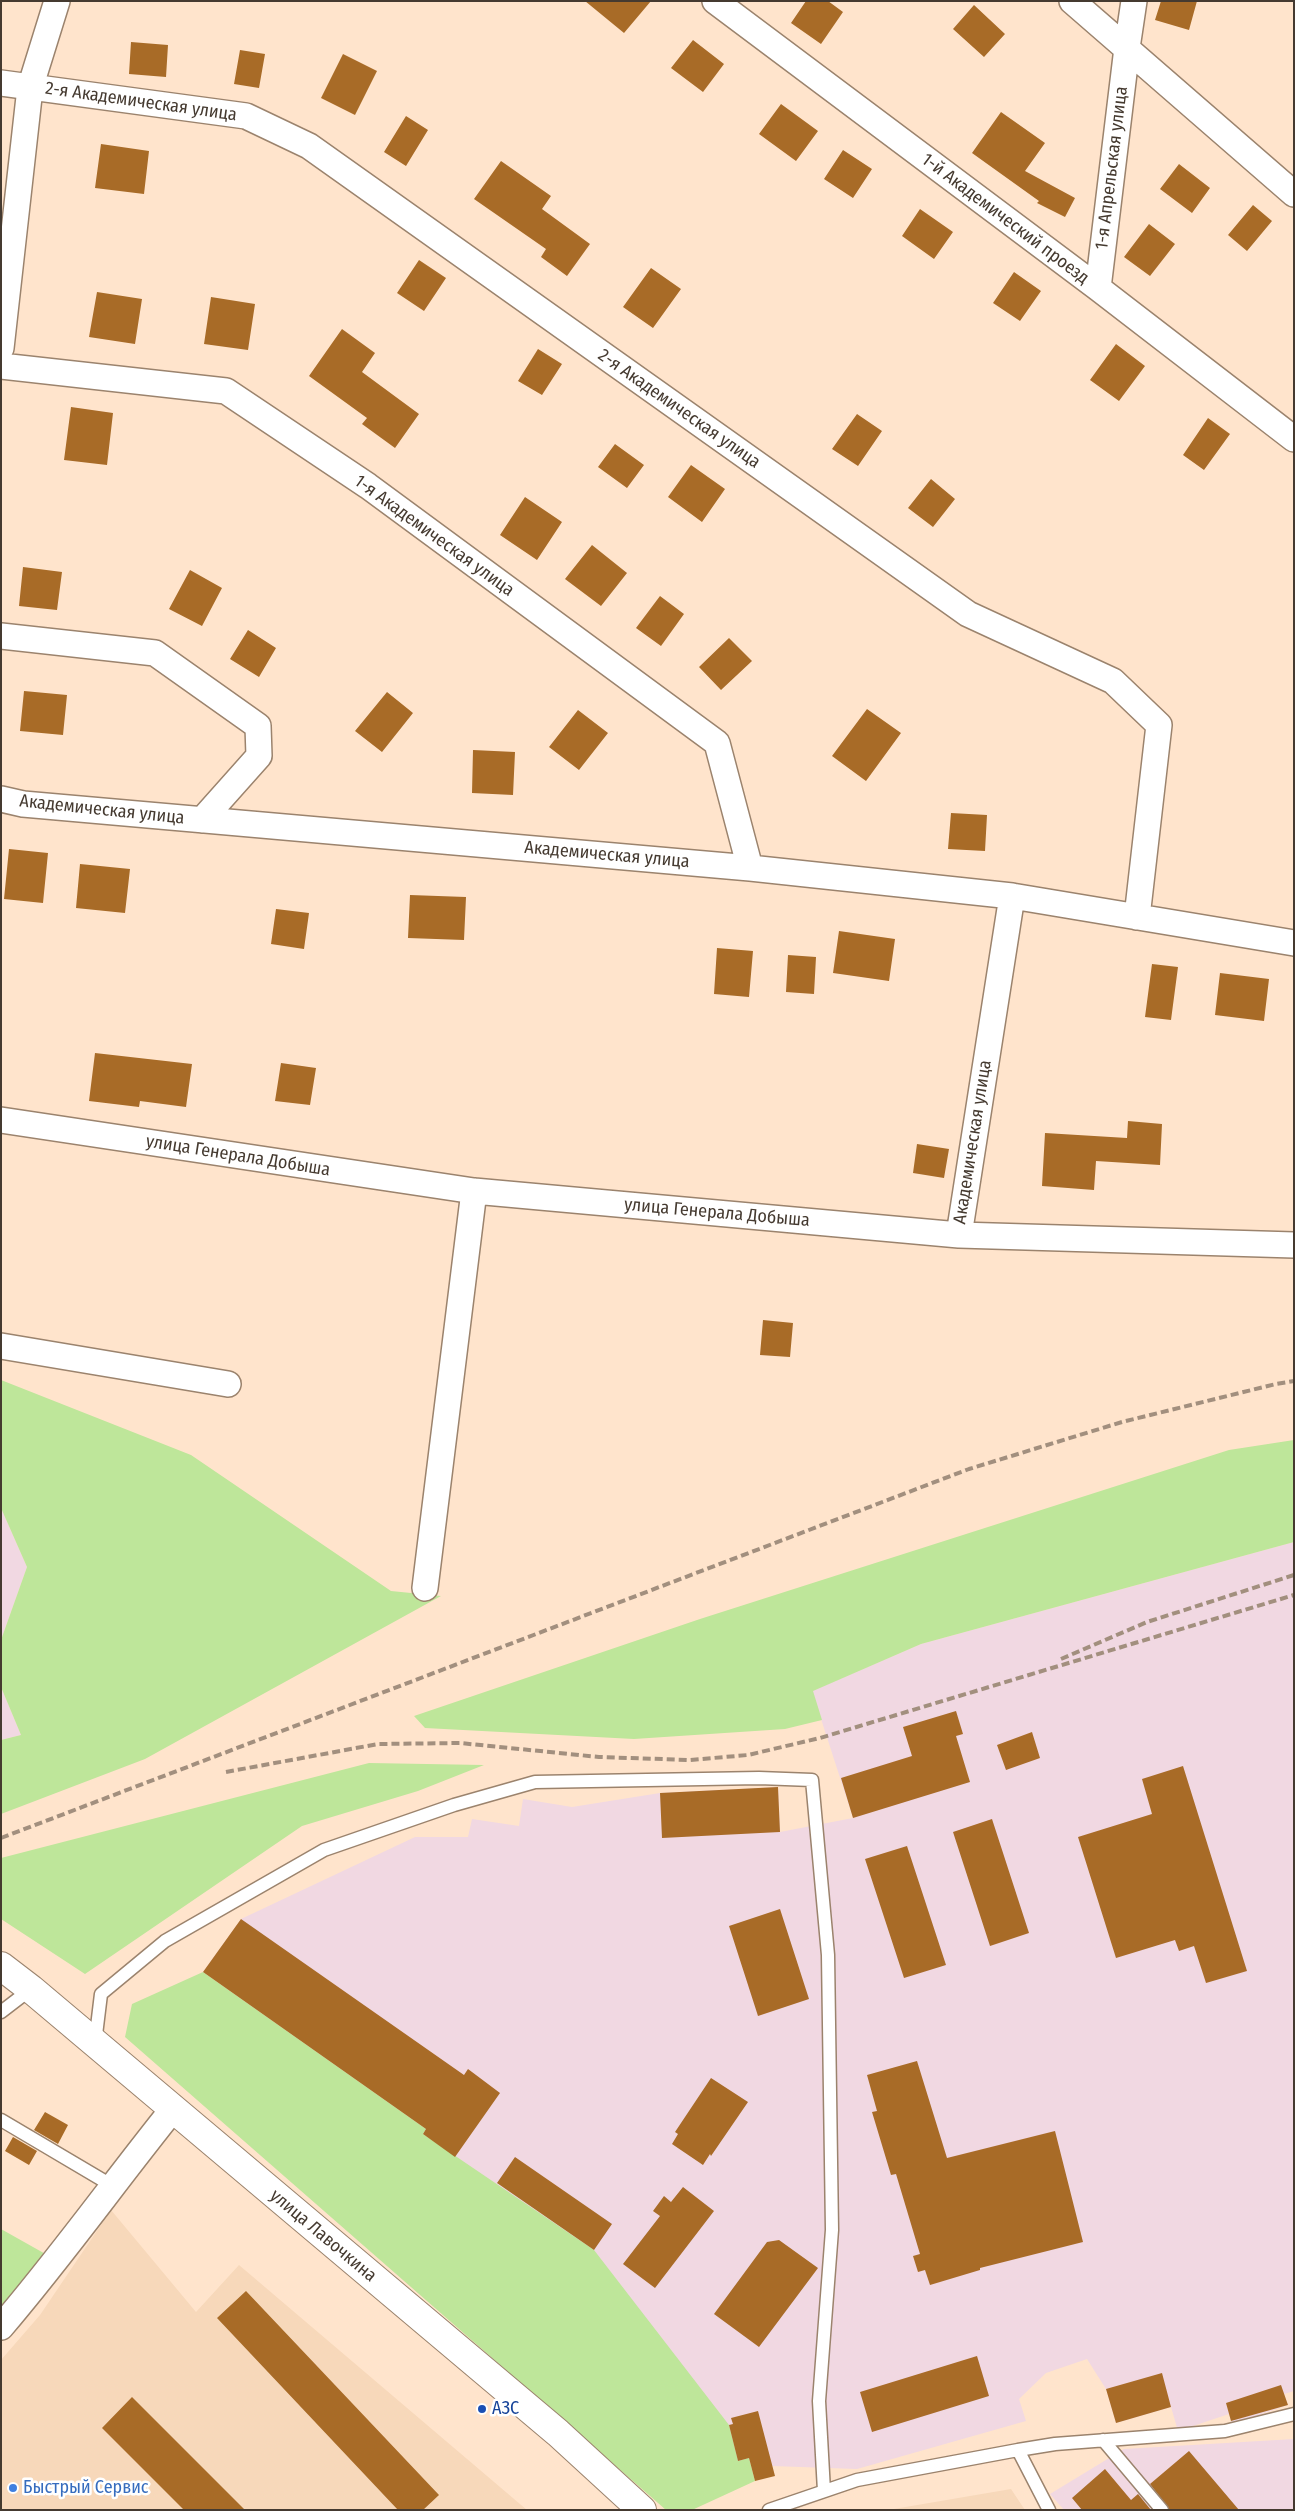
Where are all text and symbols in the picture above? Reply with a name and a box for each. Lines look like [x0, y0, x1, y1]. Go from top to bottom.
street label: 2-я Академическая улица [44, 78, 238, 126]
street label: 1-я Апрельская улица [1091, 85, 1133, 251]
street label: 1-й Академический проезд [917, 149, 1093, 289]
street label: 2-я Академическая улица [594, 345, 764, 473]
street label: 1-я Академическая улица [350, 471, 518, 601]
street label: Академическая улица [18, 791, 186, 829]
street label: Академическая улица [524, 837, 690, 873]
street label: Академическая улица [949, 1058, 997, 1226]
street label: улица Генерала Добыша [144, 1131, 332, 1181]
street label: улица Генерала Добыша [623, 1194, 811, 1232]
street label: улица Лавочкина [265, 2185, 381, 2287]
place label: АЗС [492, 2398, 519, 2420]
marker: АЗС [476, 2403, 488, 2415]
place label: Быстрый Сервис [23, 2477, 149, 2499]
marker: Быстрый Сервис [7, 2482, 19, 2494]

